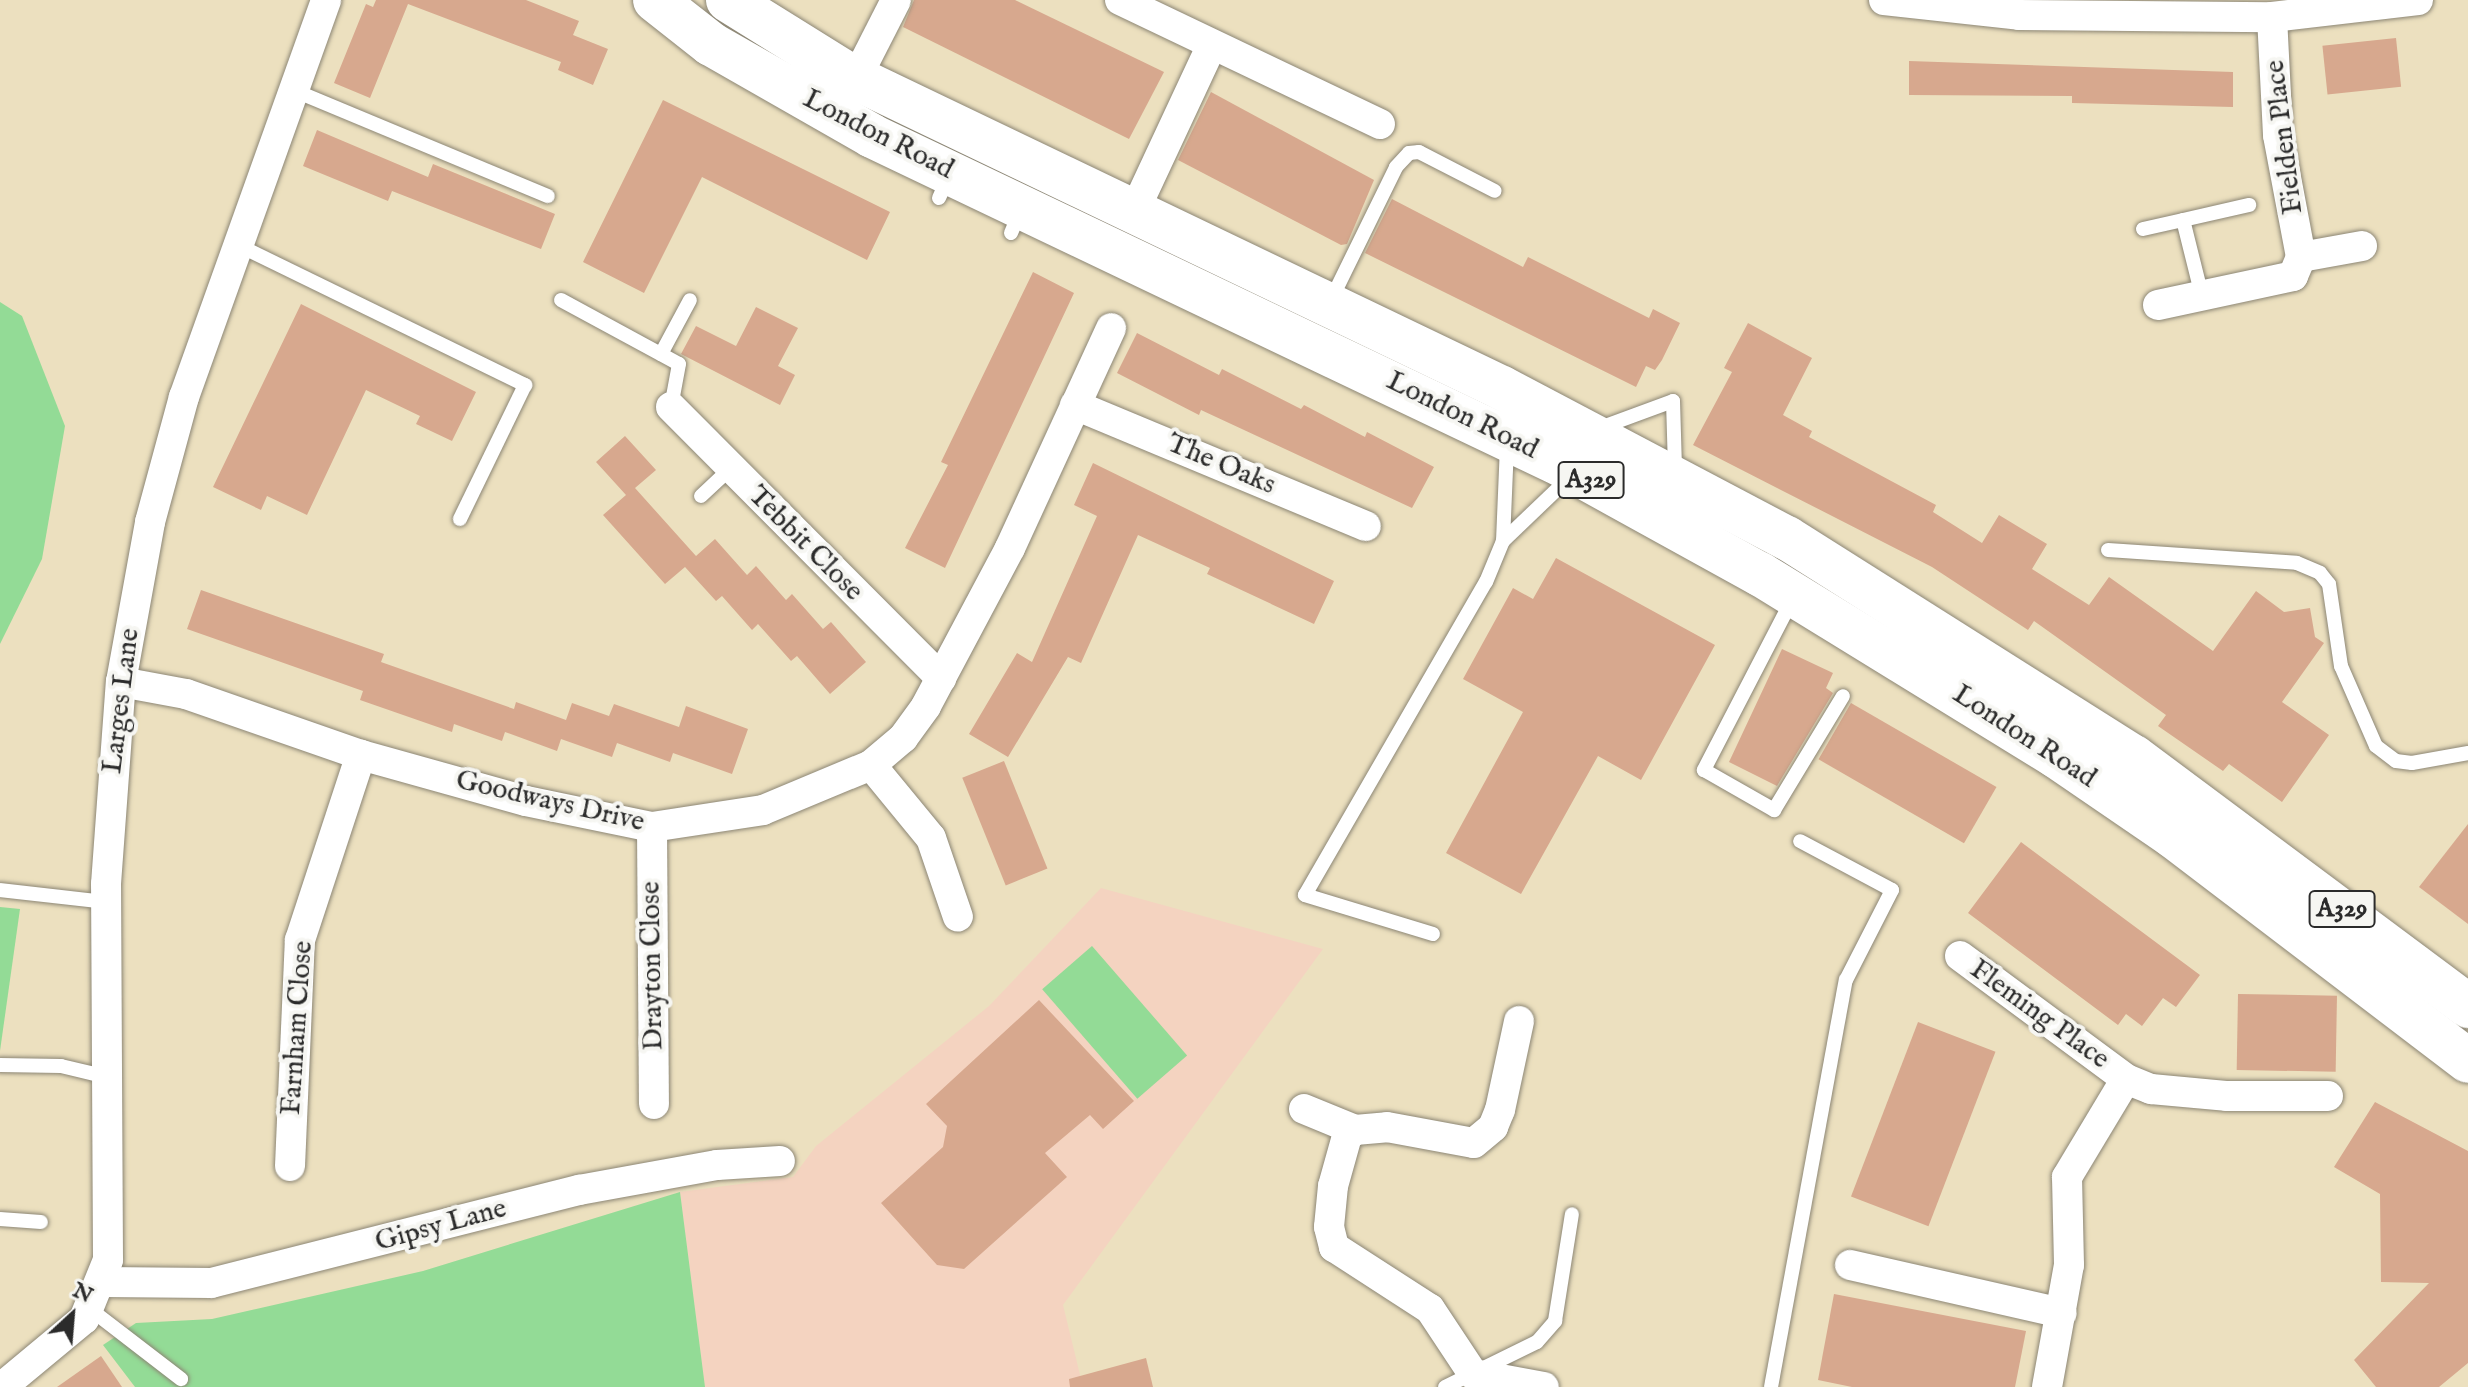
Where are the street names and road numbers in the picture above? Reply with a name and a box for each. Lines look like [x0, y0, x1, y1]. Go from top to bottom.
street label: Fielden Place [2259, 58, 2311, 216]
street label: London Road [797, 83, 959, 187]
street label: London Road [1381, 365, 1543, 467]
street label: The Oaks [1162, 427, 1280, 503]
road number: A329 [1557, 458, 1625, 502]
street label: Tebbit Close [740, 479, 870, 609]
street label: Larges Lane [96, 626, 148, 776]
street label: London Road [1946, 678, 2102, 796]
street label: Goodways Drive [453, 764, 647, 840]
street label: Drayton Close [635, 881, 671, 1051]
road number: A329 [2308, 887, 2376, 931]
street label: Farnham Close [275, 940, 321, 1116]
street label: Fleming Place [1963, 953, 2115, 1077]
street label: Gipsy Lane [372, 1192, 510, 1260]

